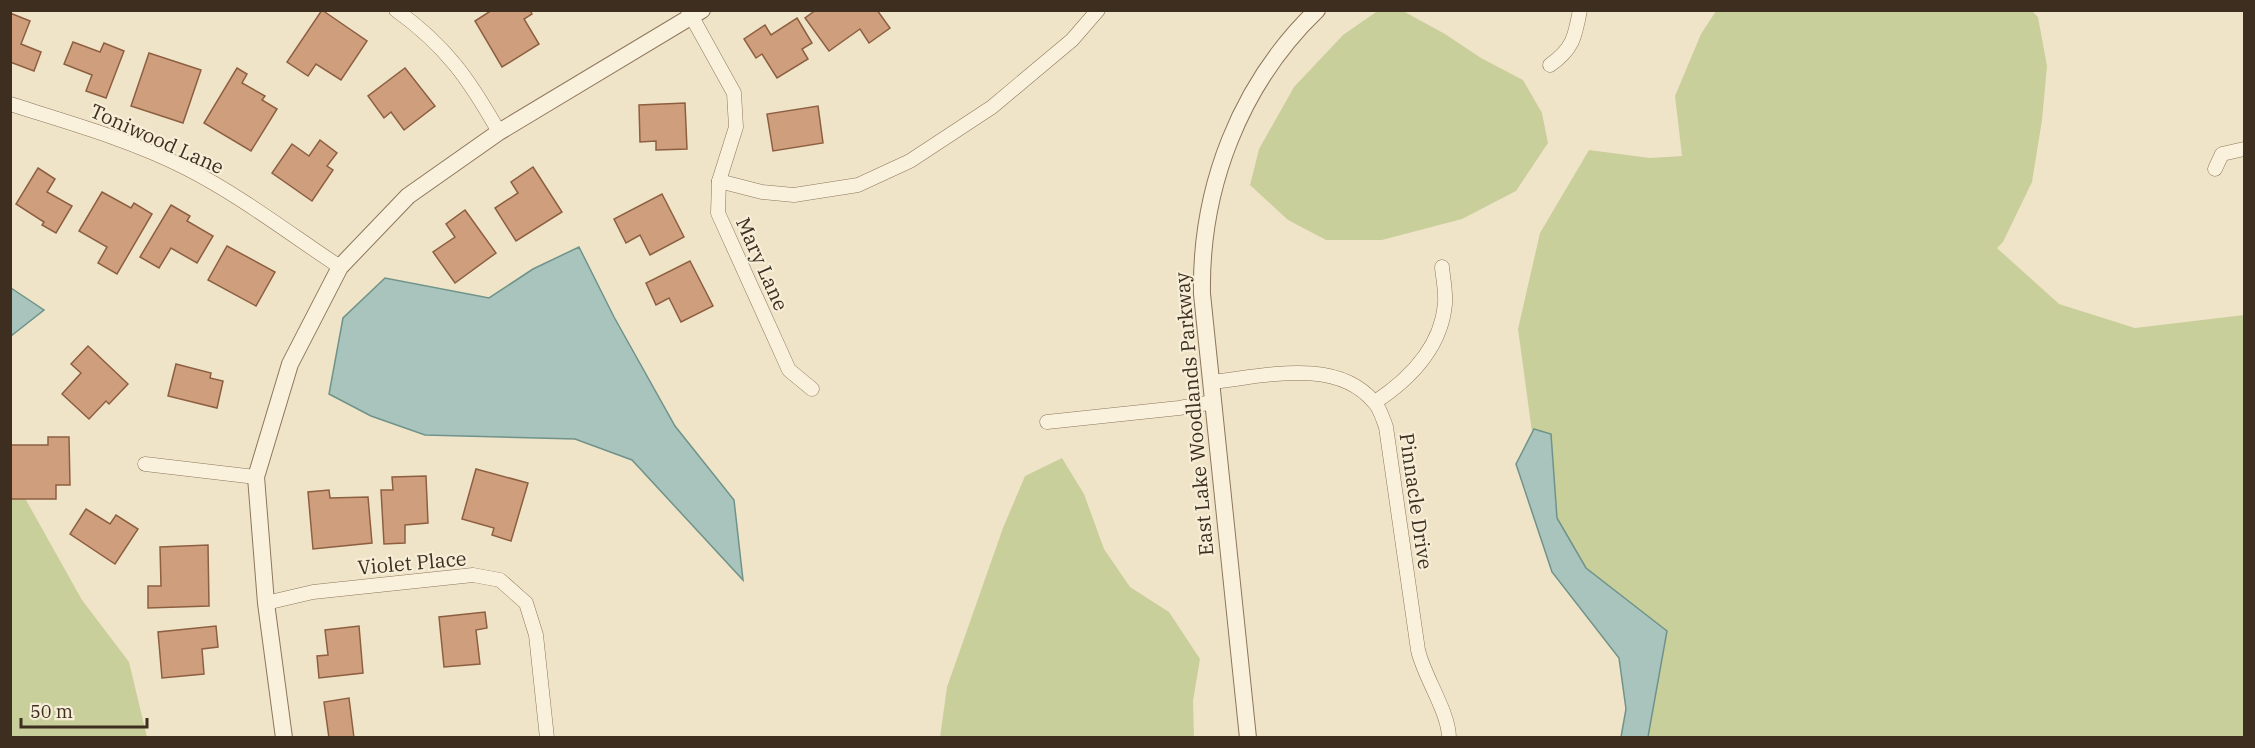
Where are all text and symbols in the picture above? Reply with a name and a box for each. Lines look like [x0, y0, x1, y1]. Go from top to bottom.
street label: Toniwood Lane [86, 97, 228, 180]
street label: Mary Lane [730, 213, 795, 315]
street label: East Lake Woodlands Parkway [1168, 271, 1219, 557]
street label: Pinnacle Drive [1394, 431, 1439, 571]
street label: Violet Place [356, 544, 467, 581]
scale bar [21, 691, 147, 729]
text: 50 m [30, 700, 73, 723]

